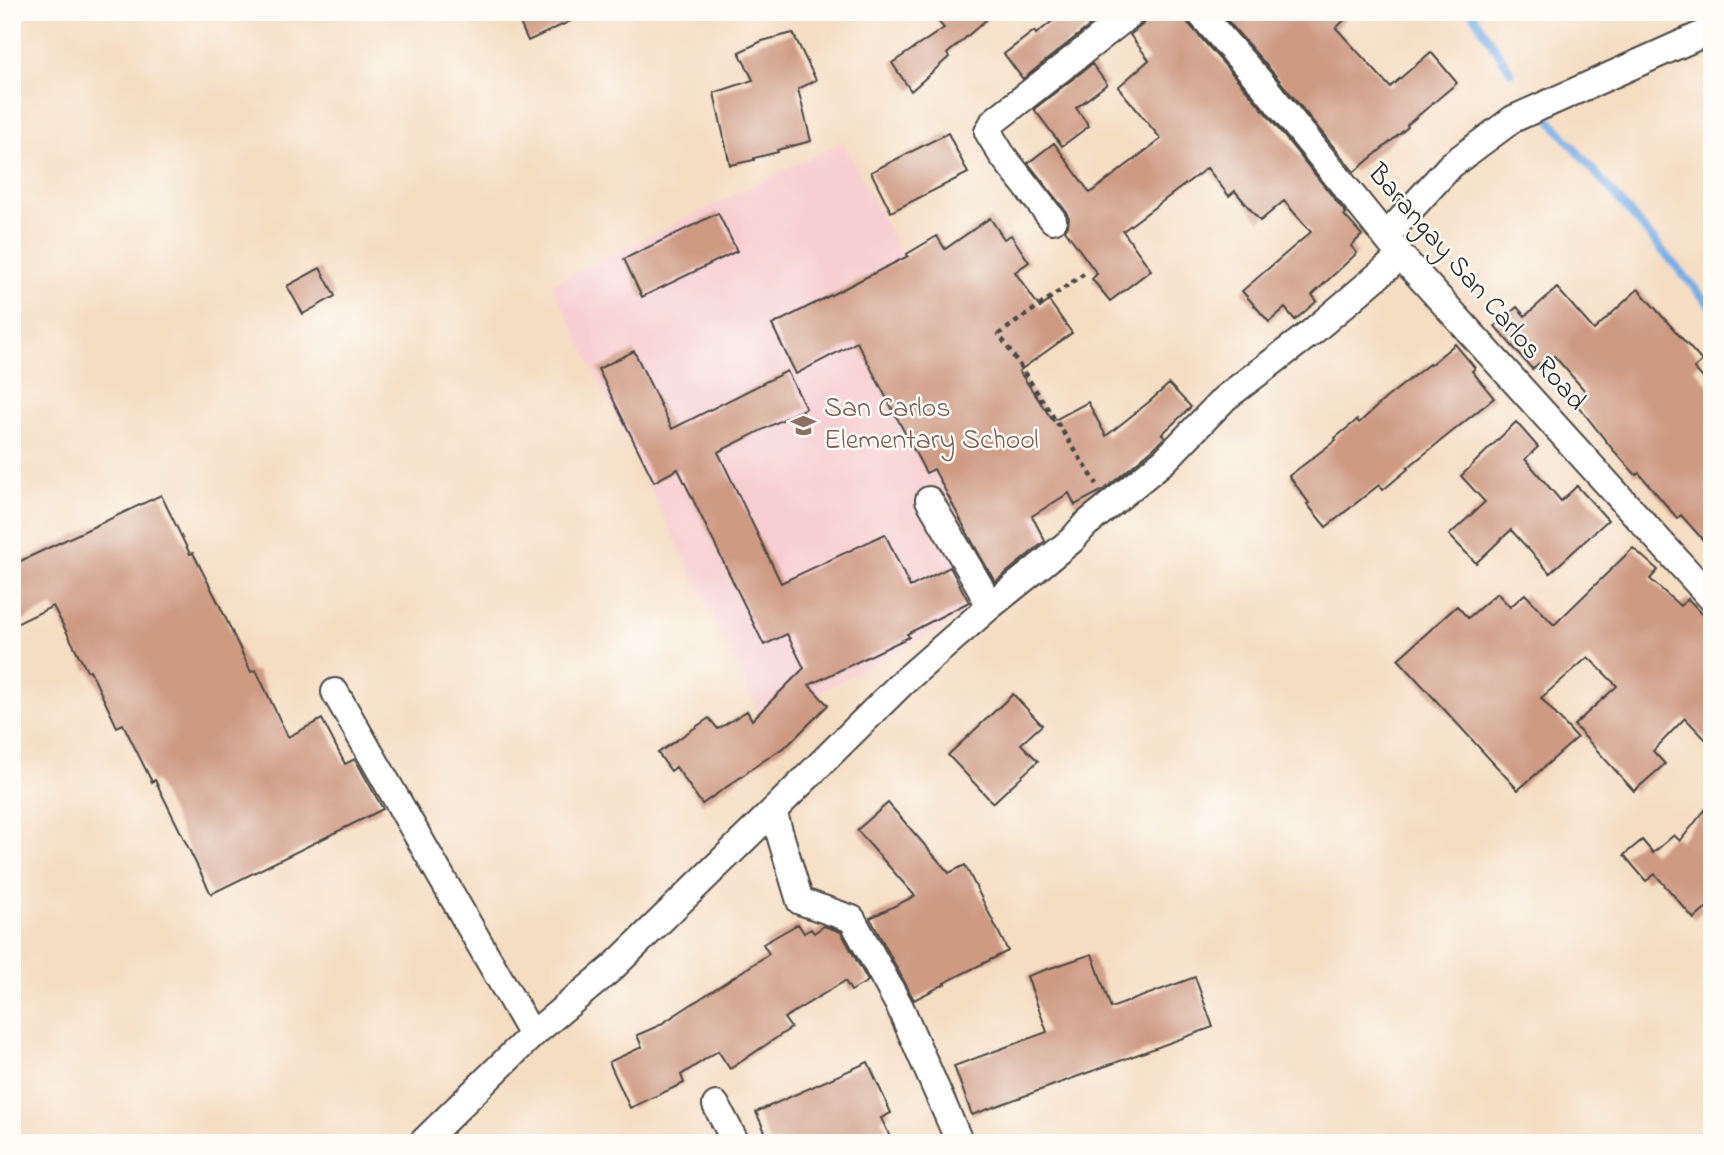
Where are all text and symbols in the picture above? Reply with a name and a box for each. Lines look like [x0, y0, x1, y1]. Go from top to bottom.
street label: Barangay San Carlos Road [1356, 154, 1595, 421]
place label: San Carlos Elementary School [824, 389, 1039, 462]
school or university icon: San Carlos Elementary School [790, 411, 818, 439]

